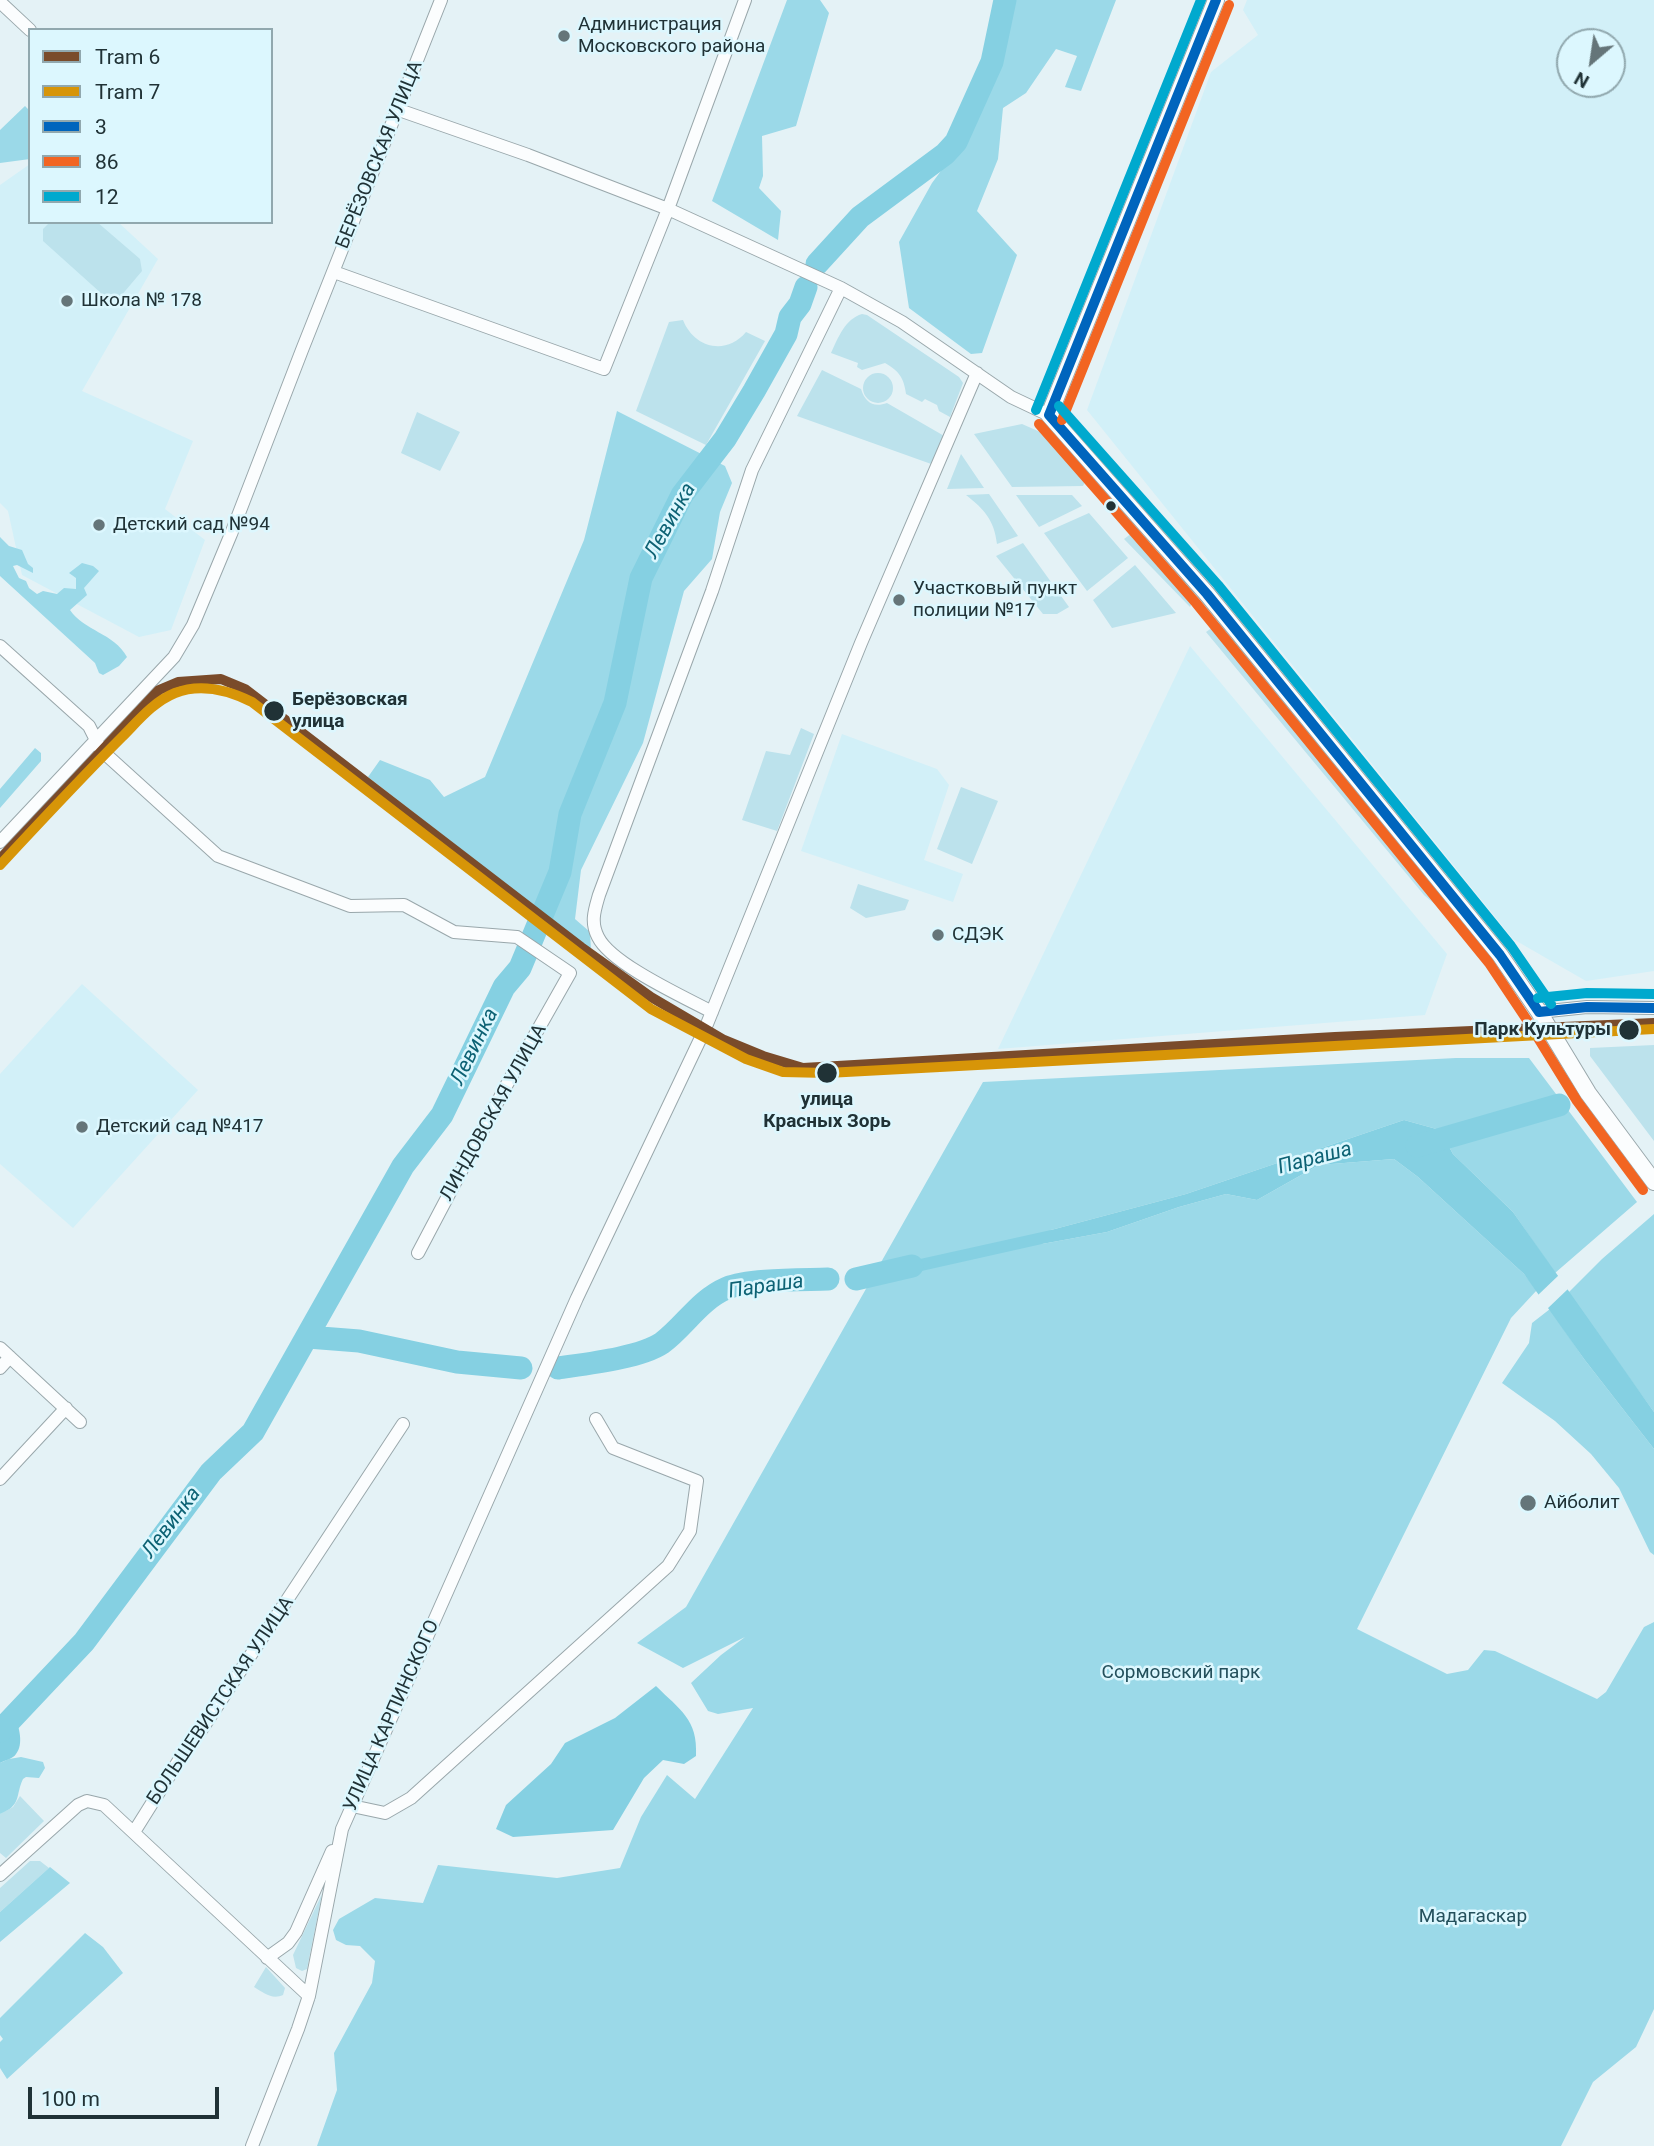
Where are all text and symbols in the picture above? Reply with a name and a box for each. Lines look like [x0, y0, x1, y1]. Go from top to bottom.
place label: Администрация Московского района [578, 14, 765, 58]
legend [28, 28, 273, 224]
marker: Администрация Московского района [556, 28, 572, 44]
north arrow [1556, 28, 1626, 98]
text: Tram 6 [95, 45, 160, 69]
street label: БЕРЁЗОВСКАЯ УЛИЦА [332, 58, 428, 252]
text: N [1570, 67, 1593, 93]
text: Tram 7 [95, 80, 160, 104]
text: 3 [95, 115, 107, 139]
text: 86 [95, 150, 119, 174]
text: 12 [95, 185, 119, 209]
place label: Школа № 178 [81, 290, 202, 312]
marker: Школа № 178 [59, 293, 75, 309]
water label: Левинка [640, 479, 702, 563]
unlabelled marker [1104, 499, 1118, 513]
place label: Детский сад №94 [113, 514, 270, 536]
marker: Детский сад №94 [91, 517, 107, 533]
place label: Участковый пункт полиции №17 [913, 578, 1077, 622]
marker: Участковый пункт полиции №17 [891, 592, 907, 608]
place label: Берёзовская улица [292, 689, 408, 733]
marker: Берёзовская улица [262, 699, 286, 723]
place label: СДЭК [952, 924, 1004, 946]
marker: СДЭК [930, 927, 946, 943]
water label: Левинка [446, 1004, 504, 1090]
marker: Парк Культуры [1617, 1018, 1641, 1042]
place label: Парк Культуры [1474, 1019, 1611, 1041]
street label: ЛИНДОВСКАЯ УЛИЦА [436, 1021, 552, 1205]
marker: улица Красных Зорь [815, 1061, 839, 1085]
place label: улица Красных Зорь [763, 1089, 891, 1133]
place label: Детский сад №417 [96, 1116, 264, 1138]
marker: Детский сад №417 [74, 1119, 90, 1135]
water label: Параша [1275, 1137, 1355, 1181]
water label: Параша [727, 1269, 805, 1305]
water label: Левинка [137, 1482, 207, 1564]
place label: Айболит [1544, 1492, 1620, 1514]
marker: Айболит [1518, 1493, 1538, 1513]
street label: БОЛЬШЕВИСТСКАЯ УЛИЦА [143, 1593, 299, 1809]
street label: УЛИЦА КАРПИНСКОГО [339, 1617, 445, 1815]
park label: Сормовский парк [1102, 1662, 1260, 1684]
park label: Мадагаскар [1419, 1906, 1527, 1928]
scale bar [32, 2072, 222, 2116]
text: 100 m [41, 2087, 100, 2111]

